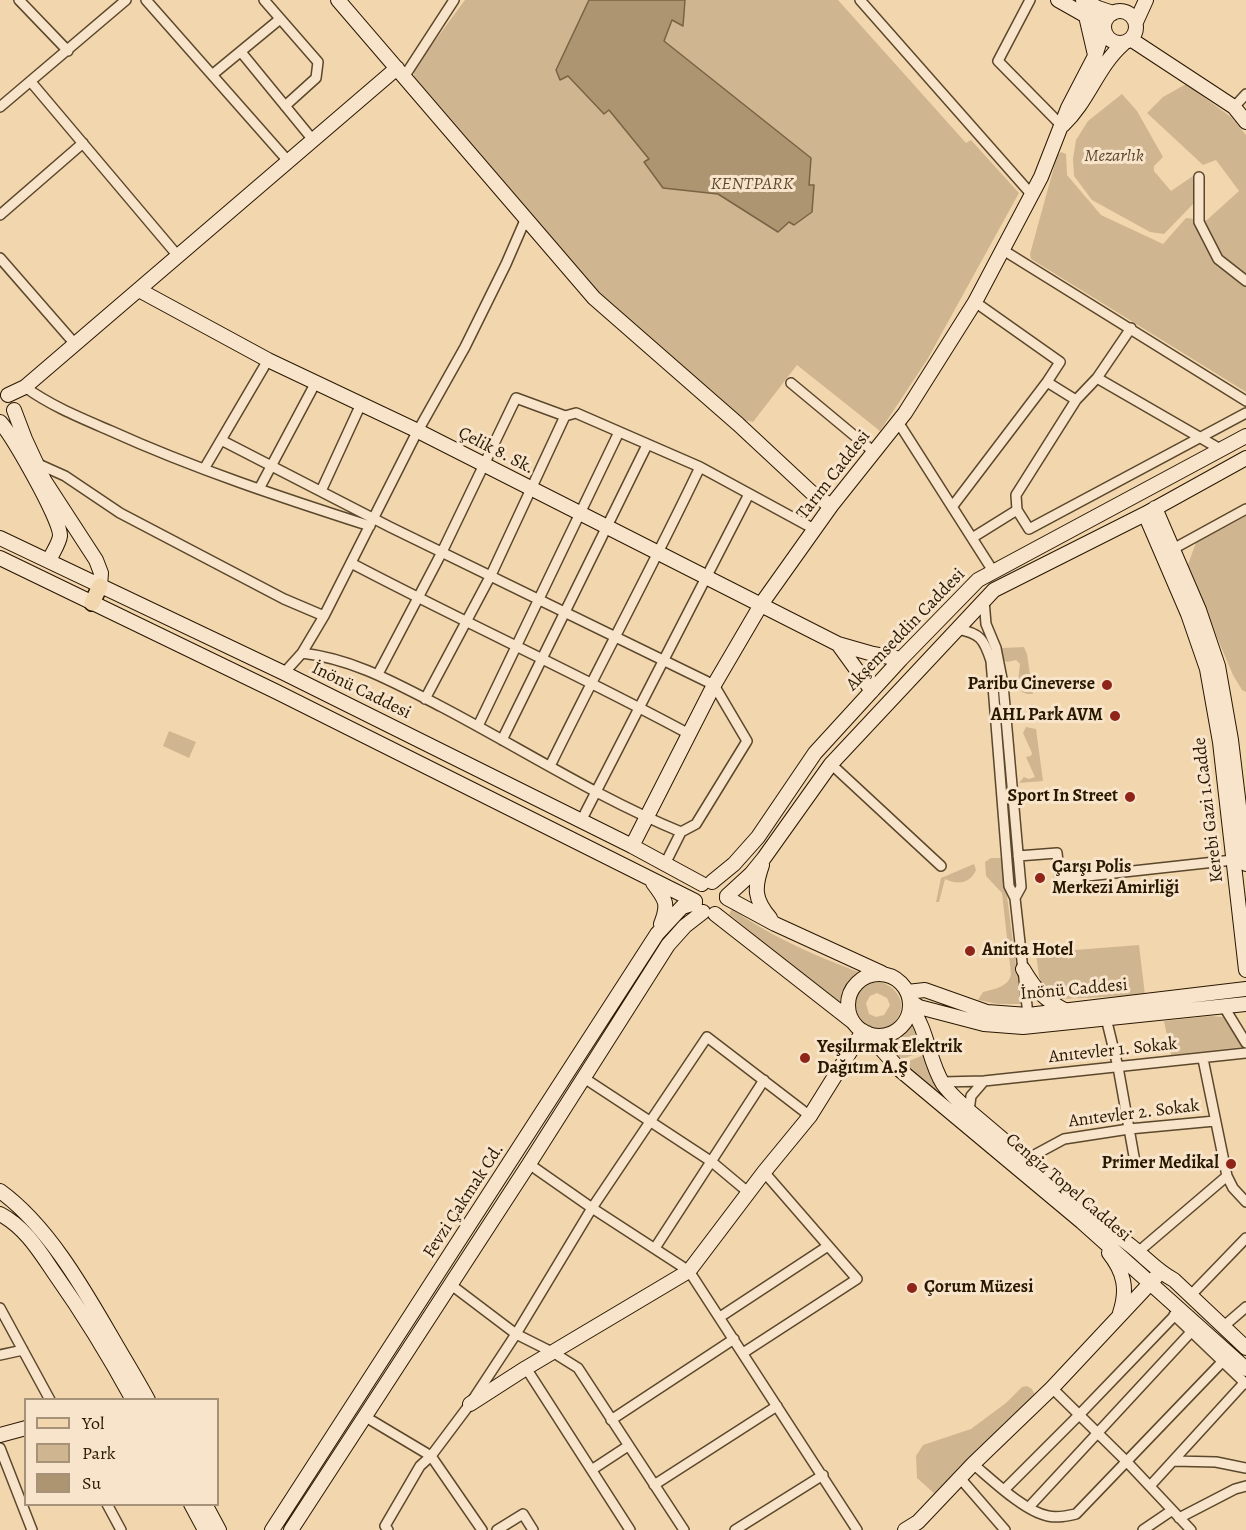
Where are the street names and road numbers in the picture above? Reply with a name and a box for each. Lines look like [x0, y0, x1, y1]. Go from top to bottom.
street label: Çelik 8. Sk. [454, 423, 538, 479]
street label: Tarım Caddesi [792, 426, 876, 524]
street label: Akşemseddin Caddesi [842, 564, 970, 696]
street label: İnönü Caddesi [308, 658, 414, 724]
street label: Kerebi Gazi 1.Cadde [1189, 736, 1229, 884]
street label: İnönü Caddesi [1019, 975, 1129, 1005]
street label: Anıtevler 1. Sokak [1048, 1034, 1178, 1068]
street label: Anıtevler 2. Sokak [1067, 1095, 1201, 1133]
street label: Cengiz Topel Caddesi [1001, 1129, 1135, 1247]
street label: Fevzi Çakmak Cd. [419, 1140, 509, 1262]

